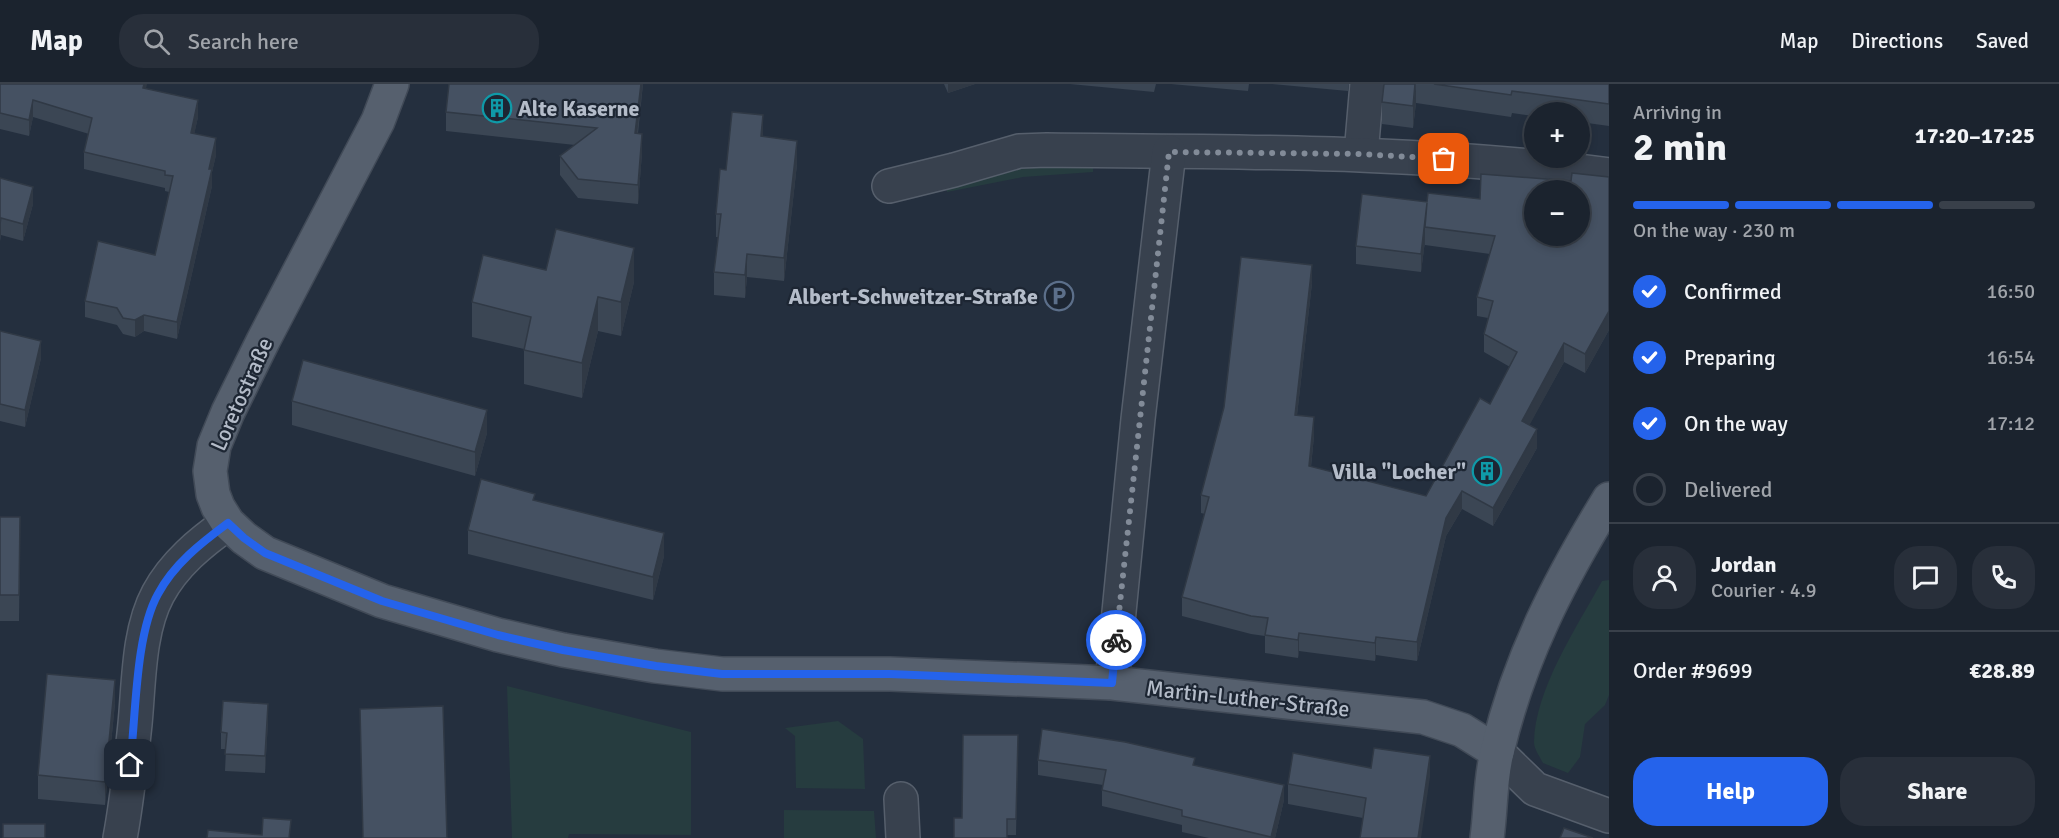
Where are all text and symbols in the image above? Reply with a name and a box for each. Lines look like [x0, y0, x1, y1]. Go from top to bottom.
search box [119, 14, 539, 68]
text: Map [30, 24, 83, 58]
icon: search [140, 25, 173, 58]
text: Search here [188, 28, 299, 55]
text: Map [1780, 28, 1818, 54]
text: Directions [1851, 28, 1943, 54]
text: Saved [1976, 28, 2029, 54]
building icon: Alte Kaserne [481, 92, 513, 124]
place label: Alte Kaserne [518, 95, 640, 122]
text: Arriving in [1633, 100, 1722, 125]
map controls [1524, 102, 1590, 246]
button: + [1524, 102, 1590, 168]
text: 17:20–17:25 [1915, 122, 2035, 149]
text: 2 min [1633, 123, 1727, 171]
pin [1418, 133, 1469, 184]
icon: bag [1427, 142, 1460, 175]
button: − [1524, 180, 1590, 246]
text: On the way · 230 m [1633, 218, 1795, 243]
icon: check [1633, 275, 1666, 308]
text: Confirmed [1684, 278, 1782, 305]
text: 16:50 [1986, 279, 2035, 304]
parking icon: Albert-Schweitzer-Straße [1043, 280, 1075, 312]
place label: Albert-Schweitzer-Straße [788, 283, 1038, 310]
street label: Loretostraße [204, 333, 278, 455]
icon: check [1633, 341, 1666, 374]
text: Preparing [1684, 344, 1776, 371]
text: 16:54 [1986, 345, 2035, 370]
icon: check [1633, 407, 1666, 440]
text: On the way [1684, 410, 1788, 437]
text: 17:12 [1986, 411, 2035, 436]
building icon: Villa "Locher" [1471, 455, 1503, 487]
place label: Villa "Locher" [1332, 458, 1466, 485]
text: Delivered [1684, 476, 1772, 503]
button: person [1633, 546, 1696, 609]
button: chat [1894, 546, 1957, 609]
button: phone [1972, 546, 2035, 609]
text: Jordan [1711, 551, 1777, 578]
text: Courier · 4.9 [1711, 578, 1817, 603]
courier [1086, 610, 1146, 670]
icon: bike [1100, 624, 1133, 657]
text: Order #9699 [1633, 657, 1753, 684]
text: €28.89 [1969, 657, 2035, 684]
street label: Martin-Luther-Straße [1145, 674, 1351, 723]
pin [104, 739, 155, 790]
icon: home [113, 748, 146, 781]
button: Help [1633, 757, 1828, 826]
button: Share [1840, 757, 2035, 826]

